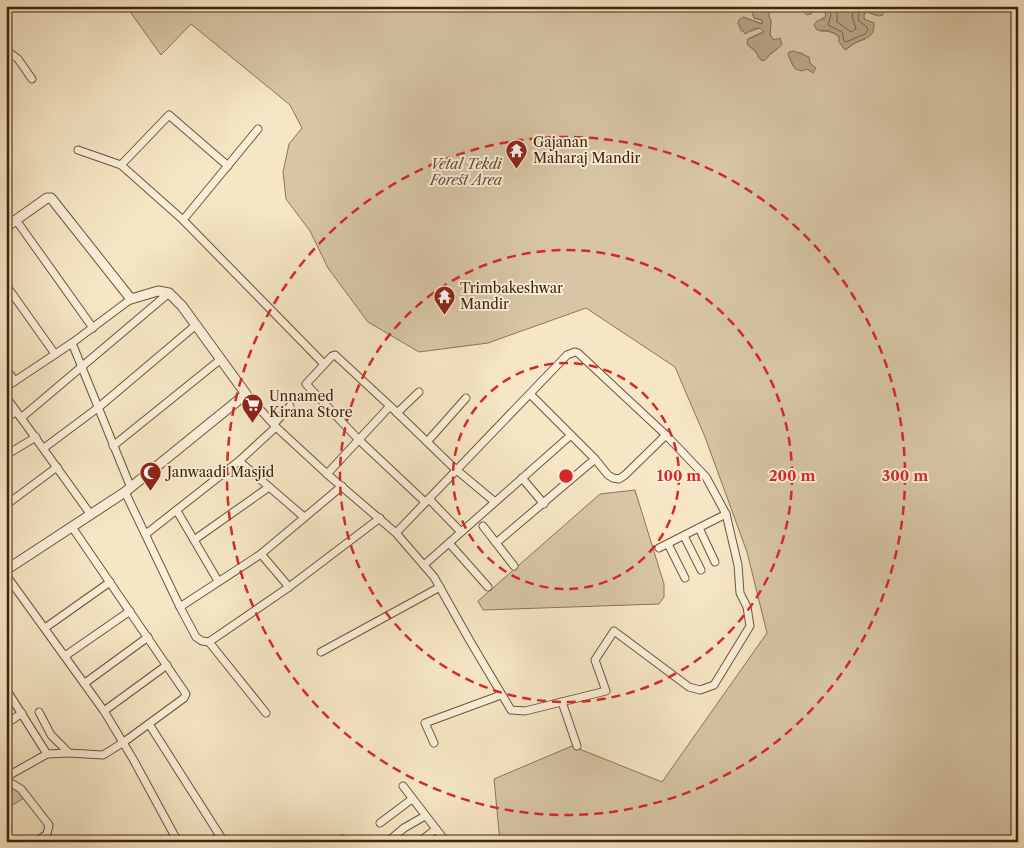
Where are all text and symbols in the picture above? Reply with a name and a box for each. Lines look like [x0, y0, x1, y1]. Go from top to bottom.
place label: Gajanan Maharaj Mandir [533, 133, 640, 167]
temple icon: Gajanan Maharaj Mandir [505, 138, 529, 169]
park label: Vetal Tekdi Forest Area [429, 155, 503, 189]
place label: Trimbakeshwar Mandir [460, 279, 563, 313]
temple icon: Trimbakeshwar Mandir [432, 284, 456, 315]
place label: Unnamed Kirana Store [269, 387, 353, 421]
supermarket icon: Unnamed Kirana Store [241, 392, 265, 423]
mosque icon: Janwaadi Masjid [139, 460, 163, 491]
place label: Janwaadi Masjid [165, 463, 275, 481]
text: 100 m [657, 466, 701, 485]
text: 200 m [769, 466, 815, 485]
text: 300 m [882, 466, 928, 485]
centre of rings [557, 467, 575, 485]

